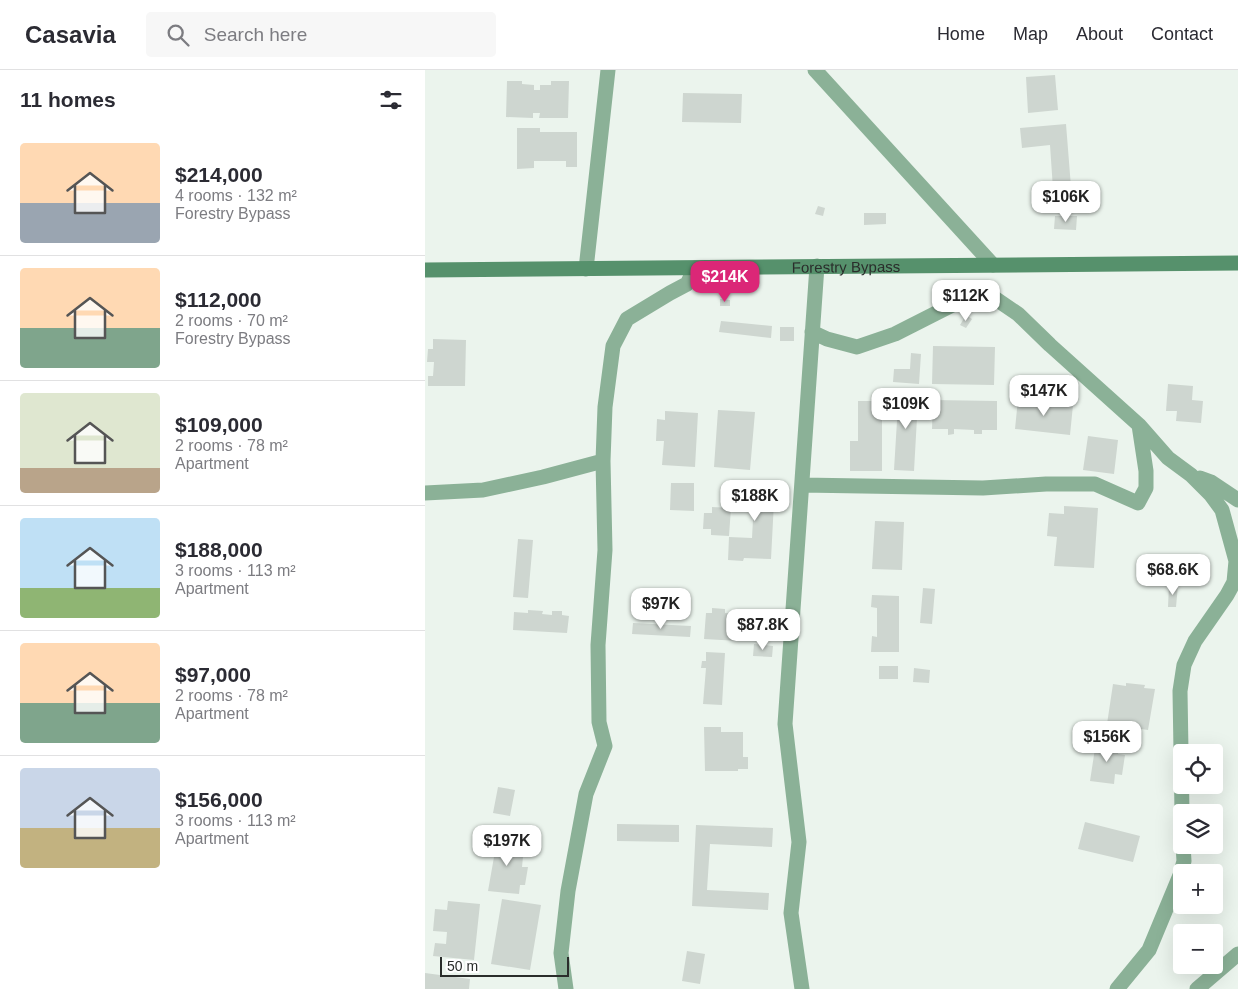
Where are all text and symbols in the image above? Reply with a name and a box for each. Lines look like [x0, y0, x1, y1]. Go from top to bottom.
search box [146, 12, 496, 57]
text: Casavia [25, 21, 116, 48]
icon: search [164, 21, 192, 49]
text: Search here [204, 24, 307, 45]
text: Home [937, 24, 985, 44]
text: Map [1013, 24, 1048, 44]
text: About [1076, 24, 1123, 44]
text: Contact [1151, 24, 1213, 44]
icon: filters [377, 86, 405, 114]
text: 11 homes [20, 88, 116, 111]
icon: home [60, 163, 120, 223]
text: $214,000 [175, 163, 263, 186]
pin: $106K [1031, 180, 1101, 223]
text: 4 rooms · 132 m² [175, 187, 297, 204]
text: $106K [1042, 188, 1090, 205]
text: Forestry Bypass [175, 205, 291, 222]
street label: Forestry Bypass [792, 257, 900, 275]
pin: $214K [690, 260, 760, 303]
text: $214K [701, 268, 749, 285]
pin: $112K [931, 280, 1001, 322]
text: $112K [943, 287, 989, 304]
icon: home [60, 288, 120, 348]
text: $112,000 [175, 288, 261, 311]
text: 2 rooms · 70 m² [175, 312, 288, 329]
text: Forestry Bypass [175, 330, 291, 347]
pin: $147K [1009, 374, 1079, 417]
text: $147K [1020, 382, 1068, 399]
pin: $109K [871, 388, 941, 430]
text: $109K [882, 395, 930, 412]
icon: home [60, 413, 120, 473]
text: $109,000 [175, 413, 263, 436]
text: 2 rooms · 78 m² [175, 437, 288, 454]
text: Apartment [175, 455, 249, 472]
pin: $188K [720, 480, 790, 522]
text: $188K [731, 487, 779, 504]
icon: home [60, 538, 120, 598]
text: $188,000 [175, 538, 263, 561]
pin: $68.6K [1132, 554, 1214, 596]
text: $68.6K [1147, 561, 1199, 578]
text: 3 rooms · 113 m² [175, 562, 296, 579]
text: Apartment [175, 580, 249, 597]
pin: $97K [631, 588, 691, 630]
text: $97K [642, 595, 680, 612]
pin: $87.8K [722, 608, 804, 651]
text: $87.8K [737, 616, 789, 633]
icon: home [60, 663, 120, 723]
text: $97,000 [175, 663, 251, 686]
text: 2 rooms · 78 m² [175, 687, 288, 704]
text: Apartment [175, 705, 249, 722]
pin: $156K [1072, 720, 1142, 763]
text: $156K [1083, 728, 1131, 745]
map controls [1173, 744, 1223, 974]
button: locate [1173, 744, 1223, 794]
icon: home [60, 788, 120, 848]
text: $156,000 [175, 788, 263, 811]
button: layers [1173, 804, 1223, 854]
text: 3 rooms · 113 m² [175, 812, 296, 829]
pin: $197K [472, 824, 542, 867]
text: Apartment [175, 830, 249, 847]
text: $197K [483, 832, 531, 849]
button: + [1173, 864, 1223, 914]
button: − [1173, 924, 1223, 974]
scale bar [440, 954, 569, 977]
text: 50 m [447, 958, 478, 974]

